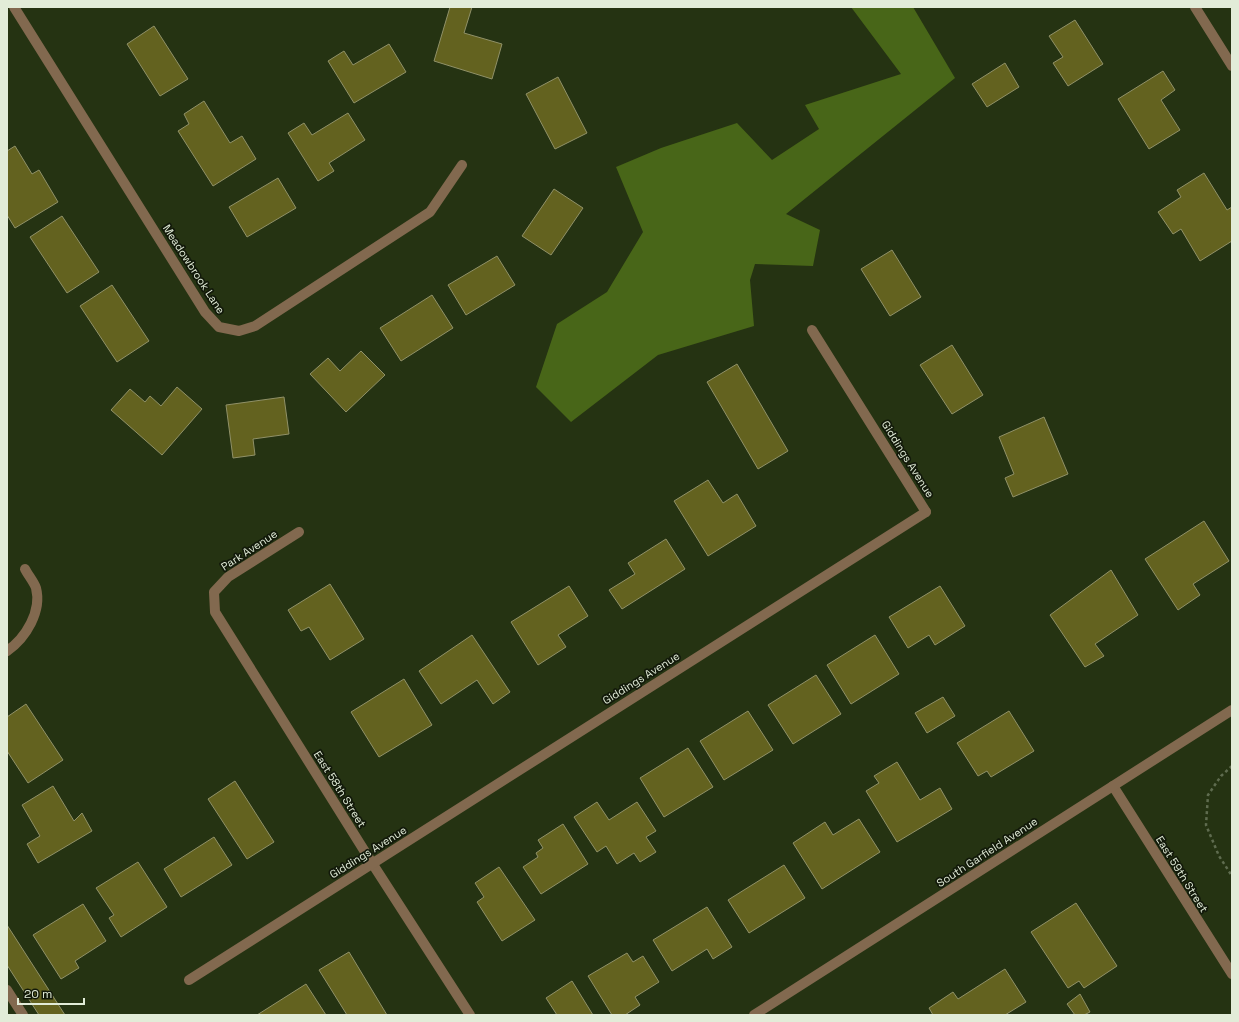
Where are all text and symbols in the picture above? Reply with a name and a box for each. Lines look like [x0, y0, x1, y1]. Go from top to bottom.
street label: Meadowbrook Lane [160, 222, 228, 316]
street label: Giddings Avenue [879, 418, 937, 500]
street label: Park Avenue [218, 527, 280, 573]
street label: Giddings Avenue [600, 649, 682, 707]
street label: East 58th Street [311, 748, 369, 830]
street label: South Garfield Avenue [934, 814, 1040, 890]
street label: Giddings Avenue [327, 823, 409, 881]
street label: East 59th Street [1153, 833, 1211, 915]
scale bar [18, 980, 84, 1006]
text: 20 m [24, 986, 52, 1002]

